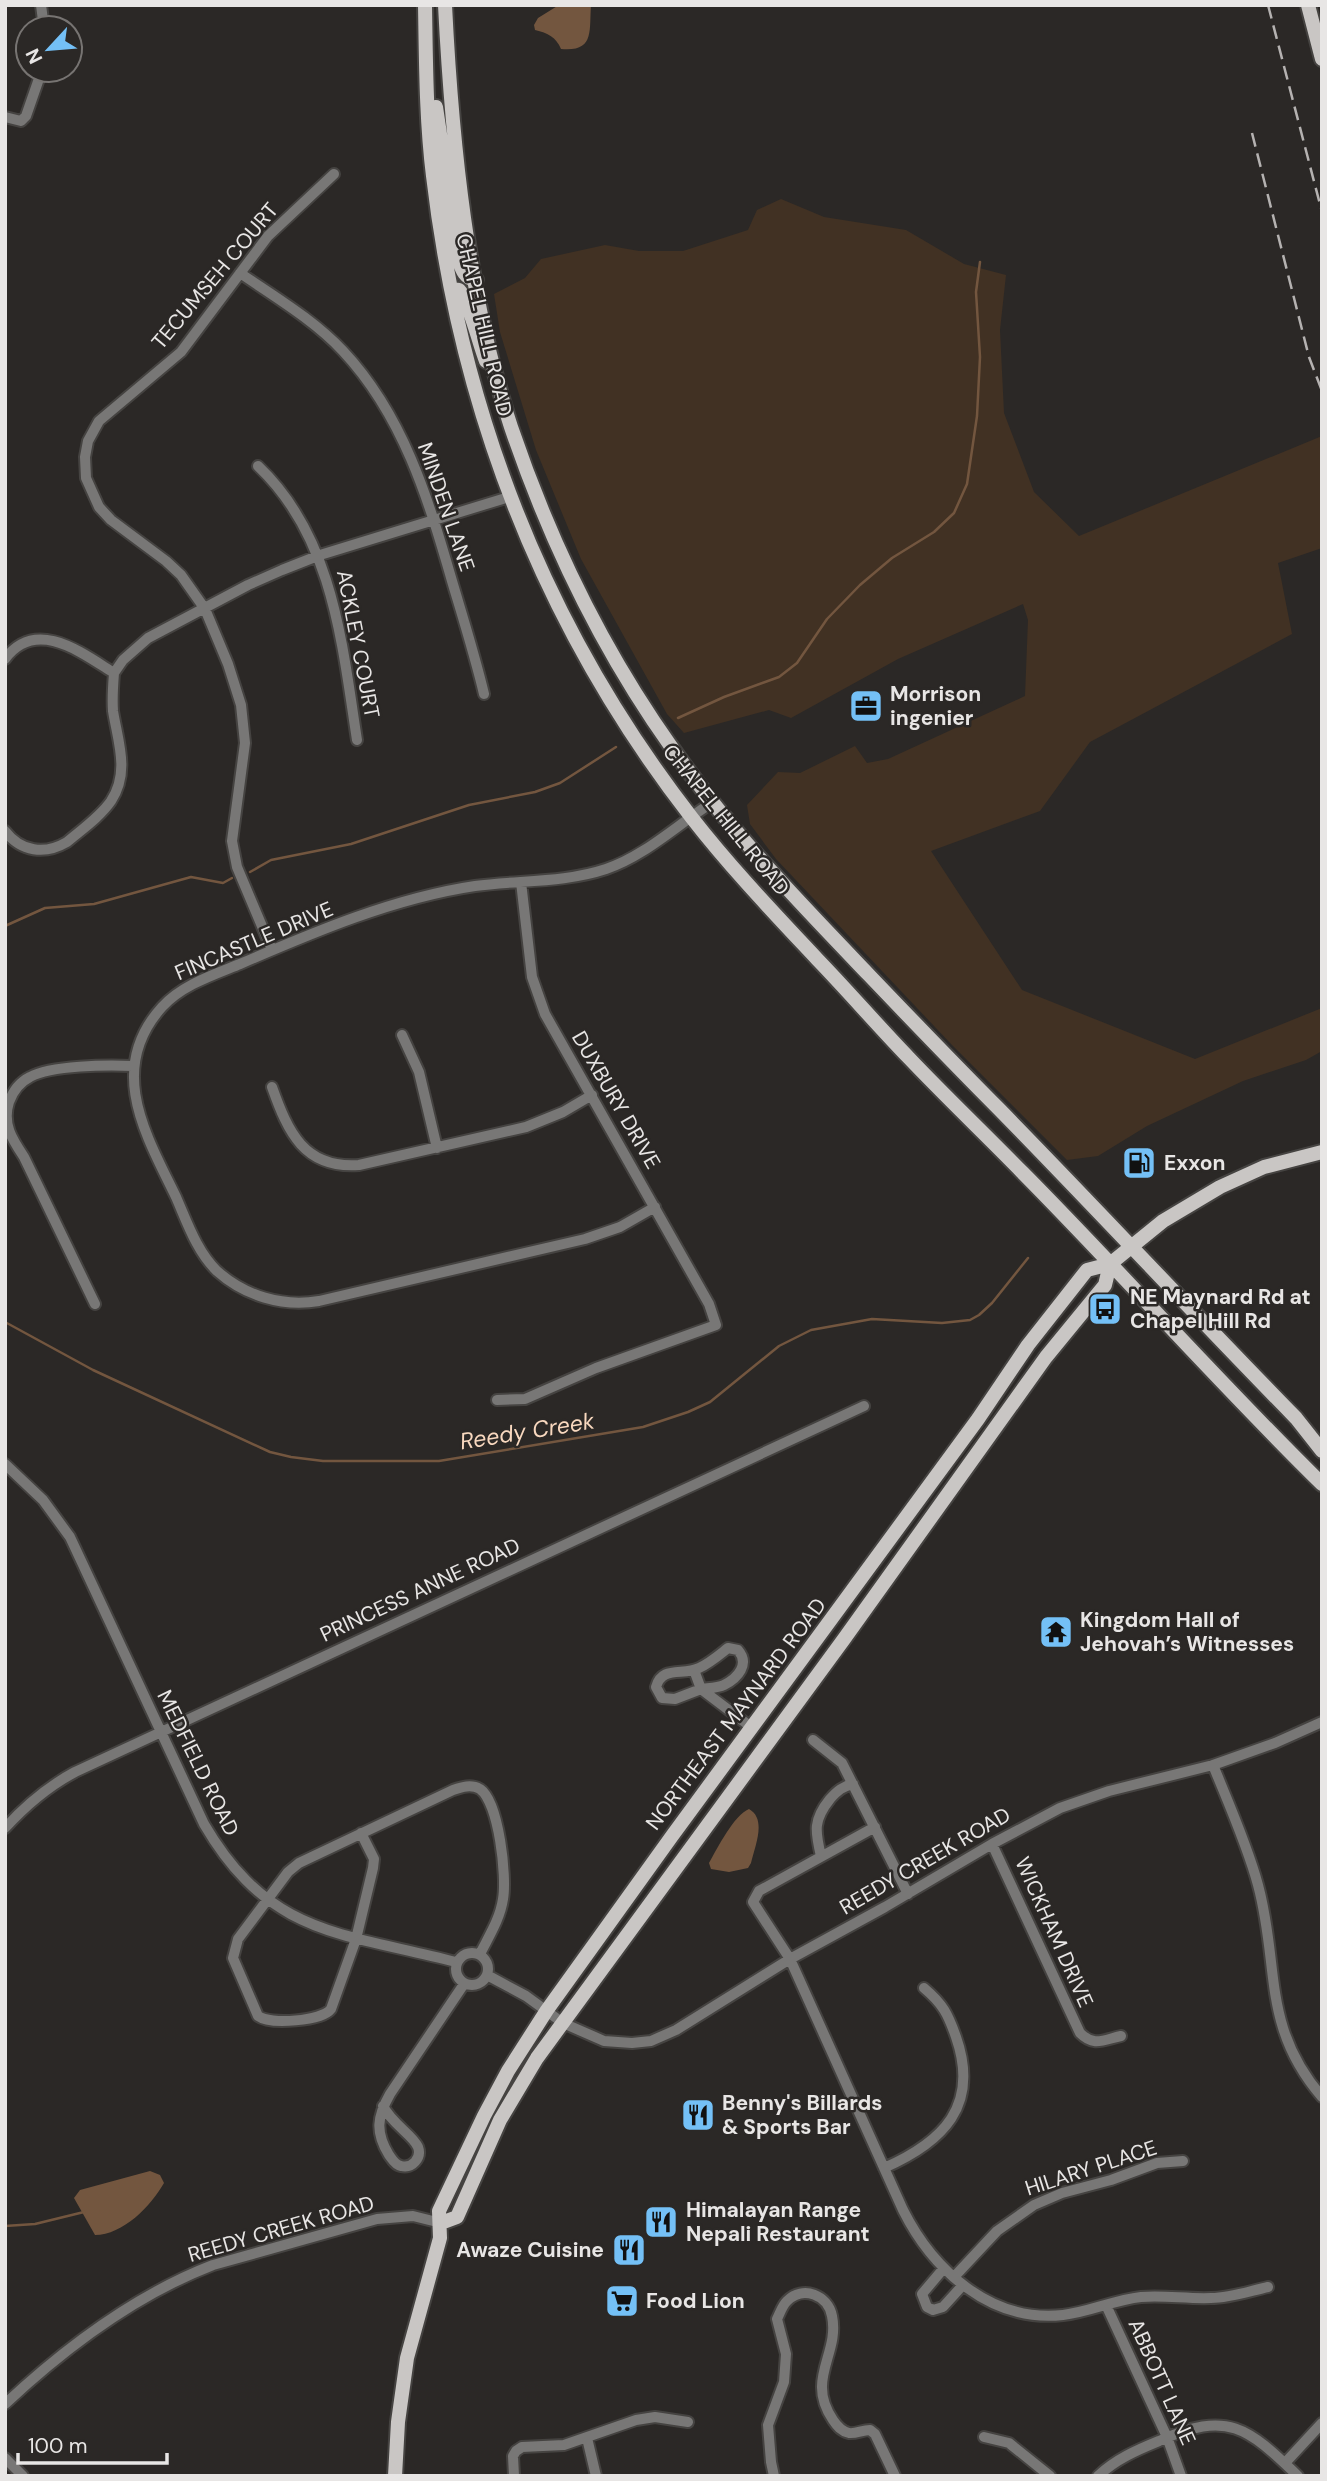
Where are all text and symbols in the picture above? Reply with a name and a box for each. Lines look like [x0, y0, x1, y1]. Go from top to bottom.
north arrow [14, 14, 84, 84]
text: N [20, 45, 48, 68]
street label: TECUMSEH COURT [145, 197, 285, 355]
street label: CHAPEL HILL ROAD [449, 231, 519, 419]
street label: MINDEN LANE [411, 439, 481, 575]
street label: ACKLEY COURT [330, 567, 386, 721]
place label: Morrison ingenier [890, 680, 981, 732]
office icon: Morrison ingenier [847, 687, 885, 725]
street label: CHAPEL HILL ROAD [656, 739, 796, 901]
street label: FINCASTLE DRIVE [171, 895, 337, 987]
street label: DUXBURY DRIVE [565, 1026, 667, 1174]
fuel station icon: Exxon [1120, 1144, 1158, 1182]
place label: Exxon [1164, 1149, 1225, 1177]
place label: NE Maynard Rd at Chapel Hill Rd [1130, 1283, 1311, 1335]
bus stop icon: NE Maynard Rd at Chapel Hill Rd [1086, 1290, 1124, 1328]
water label: Reedy Creek [458, 1406, 597, 1456]
street label: PRINCESS ANNE ROAD [316, 1531, 524, 1649]
street label: NORTHEAST MAYNARD ROAD [639, 1592, 833, 1836]
place label: Kingdom Hall of Jehovah’s Witnesses [1080, 1606, 1294, 1658]
temple icon: Kingdom Hall of Jehovah’s Witnesses [1037, 1613, 1075, 1651]
street label: MEDFIELD ROAD [151, 1685, 245, 1841]
street label: REEDY CREEK ROAD [835, 1801, 1015, 1921]
street label: WICKHAM DRIVE [1008, 1852, 1100, 2012]
place label: Benny's Billards & Sports Bar [722, 2089, 883, 2141]
restaurant icon: Benny's Billards & Sports Bar [679, 2096, 717, 2134]
street label: HILARY PLACE [1021, 2133, 1161, 2203]
street label: REEDY CREEK ROAD [185, 2189, 377, 2269]
place label: Himalayan Range Nepali Restaurant [686, 2196, 870, 2248]
restaurant icon: Himalayan Range Nepali Restaurant [642, 2203, 680, 2241]
restaurant icon: Awaze Cuisine [610, 2231, 648, 2269]
place label: Awaze Cuisine [456, 2236, 604, 2264]
supermarket icon: Food Lion [603, 2282, 641, 2320]
place label: Food Lion [646, 2287, 745, 2315]
street label: ABBOTT LANE [1122, 2314, 1202, 2450]
scale bar [18, 2422, 166, 2466]
text: 100 m [28, 2432, 88, 2460]

